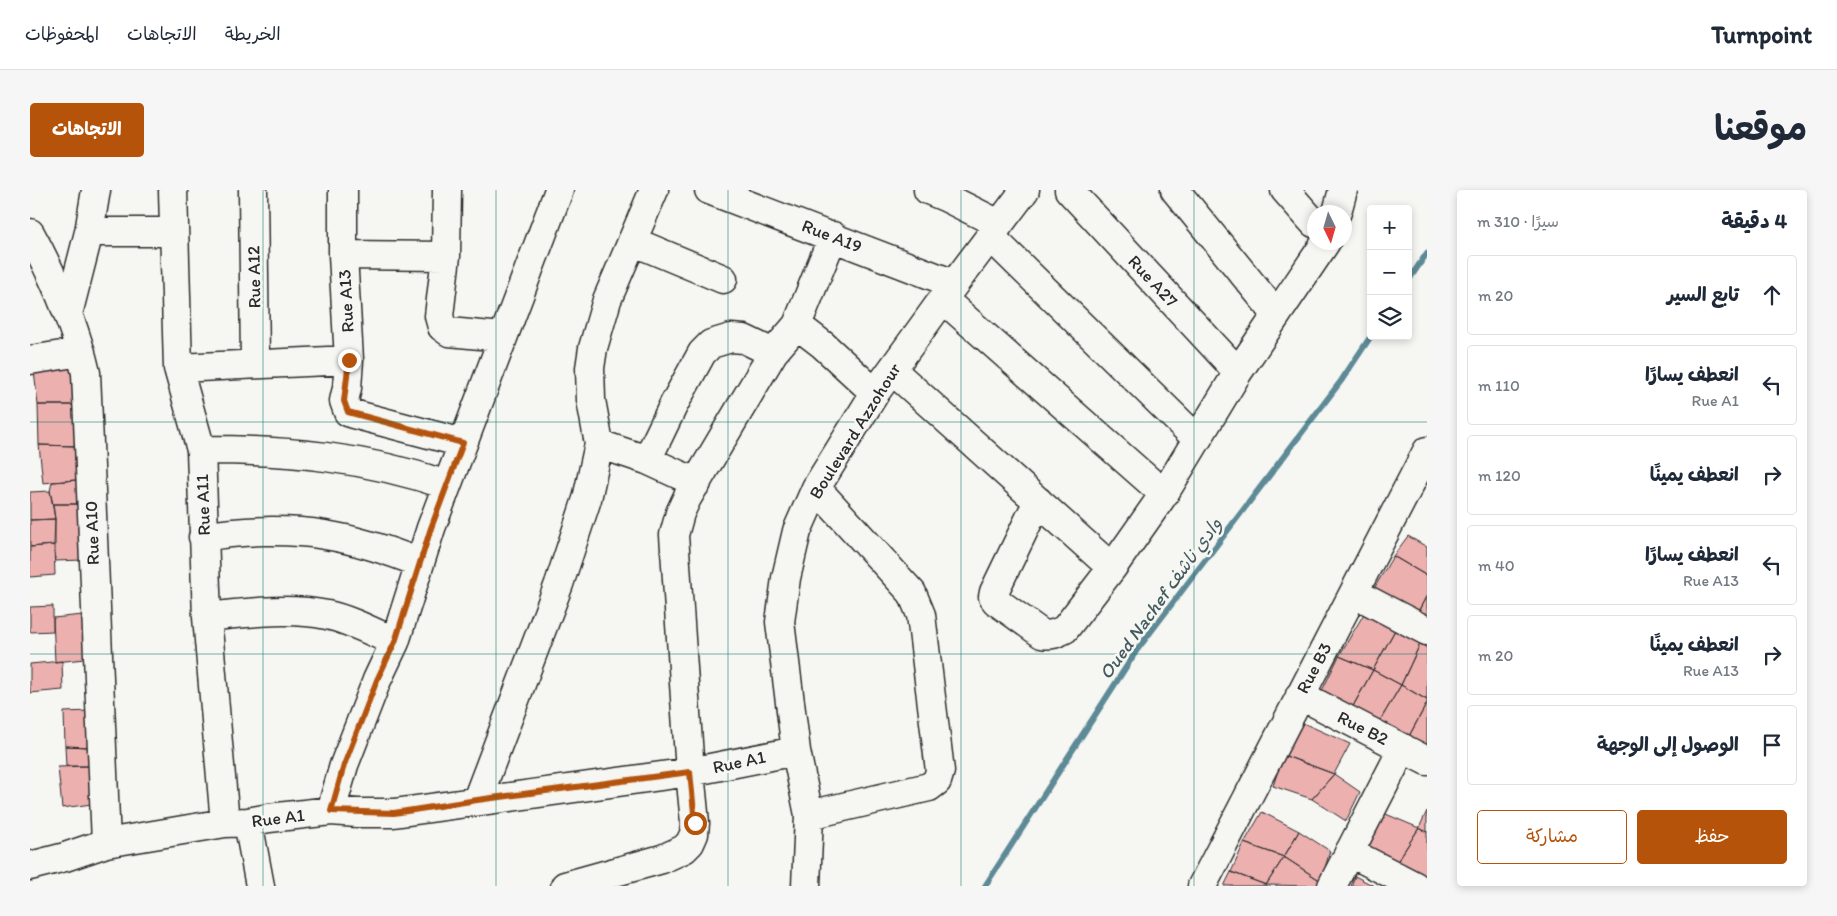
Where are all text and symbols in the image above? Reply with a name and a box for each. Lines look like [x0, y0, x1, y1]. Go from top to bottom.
text: Turnpoint [1711, 20, 1812, 49]
text: المحفوظات [25, 23, 99, 45]
text: الاتجاهات [127, 23, 197, 45]
text: الخريطة [225, 23, 281, 45]
button: الاتجاهات [30, 103, 144, 157]
text: موقعنا [1714, 107, 1807, 149]
north arrow [1307, 205, 1352, 250]
map controls [1367, 205, 1412, 340]
button: + [1367, 205, 1412, 250]
text: 4 دقيقة [1721, 208, 1787, 233]
text: سيرًا · 310 m [1477, 212, 1559, 231]
street label: Rue A19 [799, 214, 865, 258]
street label: Rue A12 [242, 245, 266, 309]
street label: Rue A27 [1123, 250, 1183, 312]
button: − [1367, 250, 1412, 295]
street label: Rue A13 [333, 269, 359, 333]
icon: ahead [1758, 281, 1786, 309]
text: تابع السير [1667, 283, 1739, 306]
text: 20 m [1478, 286, 1513, 305]
button: layers [1367, 295, 1412, 340]
route end [338, 349, 361, 372]
street label: Boulevard Azzohour [804, 359, 906, 503]
text: انعطف يسارًا [1645, 363, 1739, 386]
icon: left [1758, 371, 1786, 399]
text: 110 m [1478, 376, 1520, 395]
text: Rue A1 [1692, 391, 1739, 410]
icon: right [1758, 461, 1786, 489]
text: انعطف يمينًا [1650, 463, 1739, 486]
text: 120 m [1478, 466, 1521, 485]
street label: Rue A11 [191, 474, 215, 536]
street label: Rue A10 [80, 500, 104, 566]
water label: Oued Nachef وادي ناشف [1094, 513, 1229, 685]
text: انعطف يسارًا [1645, 543, 1739, 566]
icon: left [1758, 551, 1786, 579]
text: 40 m [1478, 556, 1515, 575]
text: Rue A13 [1683, 571, 1739, 590]
text: انعطف يمينًا [1650, 633, 1739, 656]
street label: Rue B3 [1291, 639, 1337, 697]
icon: right [1758, 641, 1786, 669]
text: 20 m [1478, 646, 1513, 665]
text: Rue A13 [1683, 661, 1739, 680]
street label: Rue B2 [1334, 706, 1393, 750]
icon: arrive [1758, 731, 1786, 759]
text: الوصول إلى الوجهة [1597, 733, 1739, 756]
street label: Rue A1 [711, 746, 767, 778]
street label: Rue A1 [250, 804, 306, 832]
button: مشاركة [1477, 810, 1627, 864]
button: حفظ [1637, 810, 1787, 864]
route start [684, 812, 707, 835]

